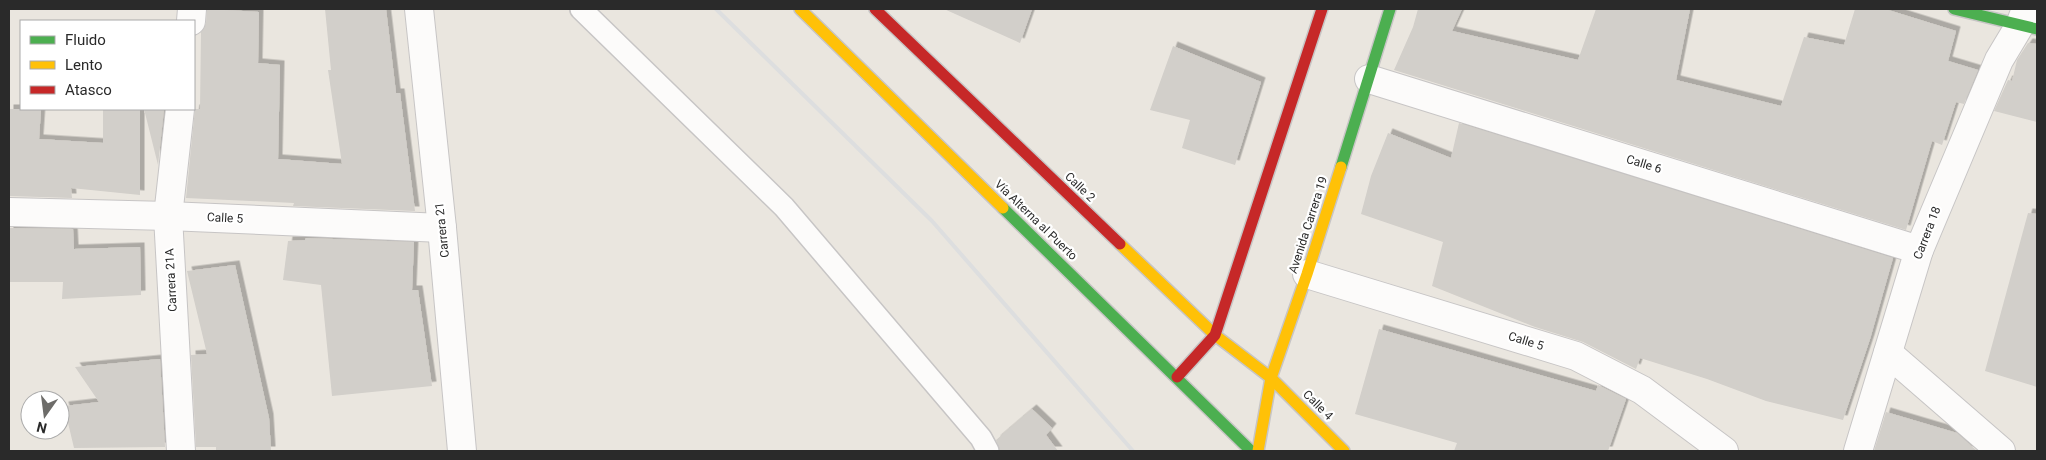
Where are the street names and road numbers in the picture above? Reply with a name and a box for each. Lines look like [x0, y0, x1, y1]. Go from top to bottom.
street label: Calle 6 [1625, 152, 1664, 176]
street label: Calle 2 [1062, 169, 1098, 205]
street label: Avenida Carrera 19 [1286, 175, 1330, 275]
street label: Vía Alterna al Puerto [992, 177, 1080, 263]
street label: Carrera 21 [432, 202, 452, 258]
street label: Carrera 18 [1911, 204, 1944, 261]
street label: Calle 5 [207, 210, 244, 226]
street label: Carrera 21A [162, 248, 180, 312]
street label: Calle 5 [1507, 329, 1546, 353]
street label: Calle 4 [1300, 387, 1336, 423]

